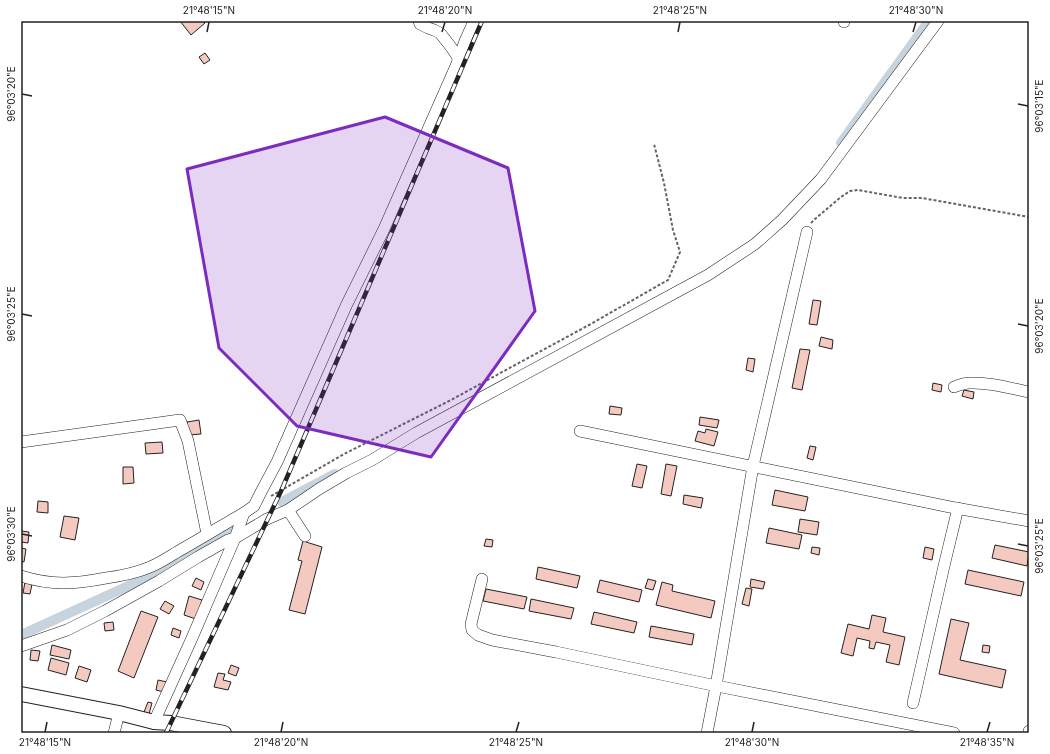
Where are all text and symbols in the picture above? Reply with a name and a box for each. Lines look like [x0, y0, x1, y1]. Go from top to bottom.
text: 21°48'15"N [183, 4, 235, 16]
text: 21°48'20"N [418, 4, 472, 16]
text: 21°48'25"N [653, 4, 707, 16]
text: 21°48'30"N [889, 4, 943, 16]
text: 96°03'20"E [5, 66, 17, 122]
text: 96°03'15"E [1033, 79, 1045, 133]
text: 96°03'25"E [5, 286, 17, 342]
text: 96°03'20"E [1033, 298, 1045, 354]
text: 96°03'30"E [5, 506, 17, 562]
text: 96°03'25"E [1033, 518, 1045, 574]
text: 21°48'15"N [19, 736, 71, 748]
text: 21°48'20"N [254, 736, 308, 748]
text: 21°48'25"N [489, 736, 543, 748]
text: 21°48'30"N [725, 736, 779, 748]
text: 21°48'35"N [960, 736, 1014, 748]

